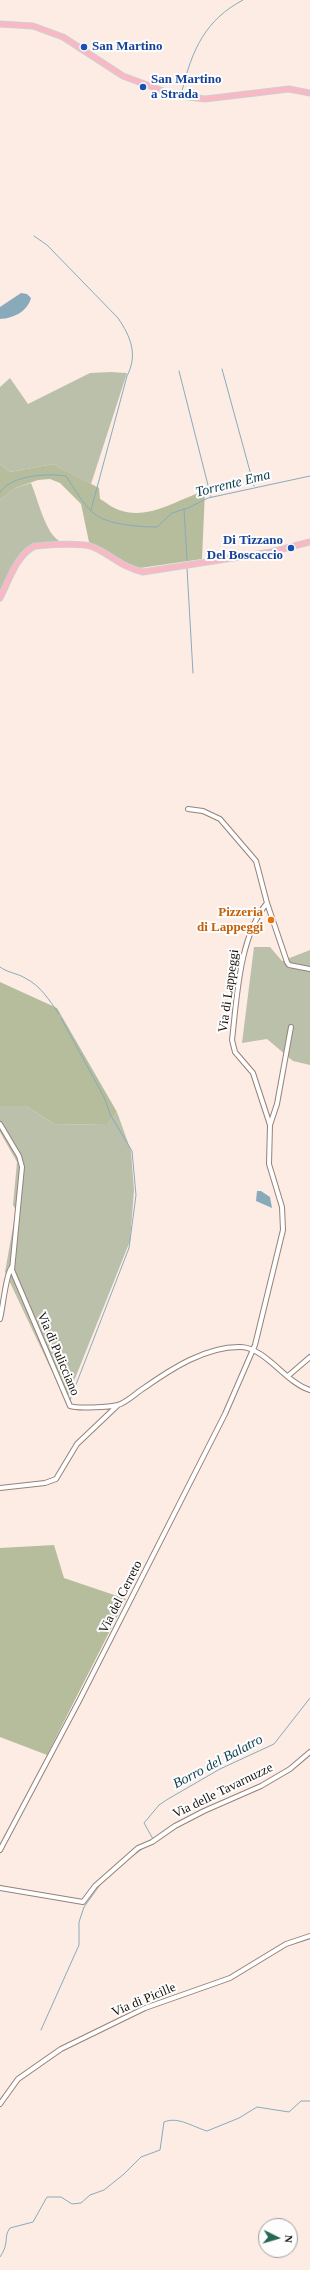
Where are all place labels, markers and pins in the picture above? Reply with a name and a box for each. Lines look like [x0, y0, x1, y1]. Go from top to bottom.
place label: San Martino [92, 39, 162, 55]
marker: San Martino [79, 42, 89, 52]
place label: San Martino a Strada [151, 72, 221, 103]
marker: San Martino a Strada [138, 82, 148, 92]
place label: Di Tizzano Del Boscaccio [207, 533, 283, 564]
marker: Di Tizzano Del Boscaccio [286, 543, 296, 553]
place label: Pizzeria di Lappeggi [197, 905, 263, 936]
marker: Pizzeria di Lappeggi [266, 915, 276, 925]

